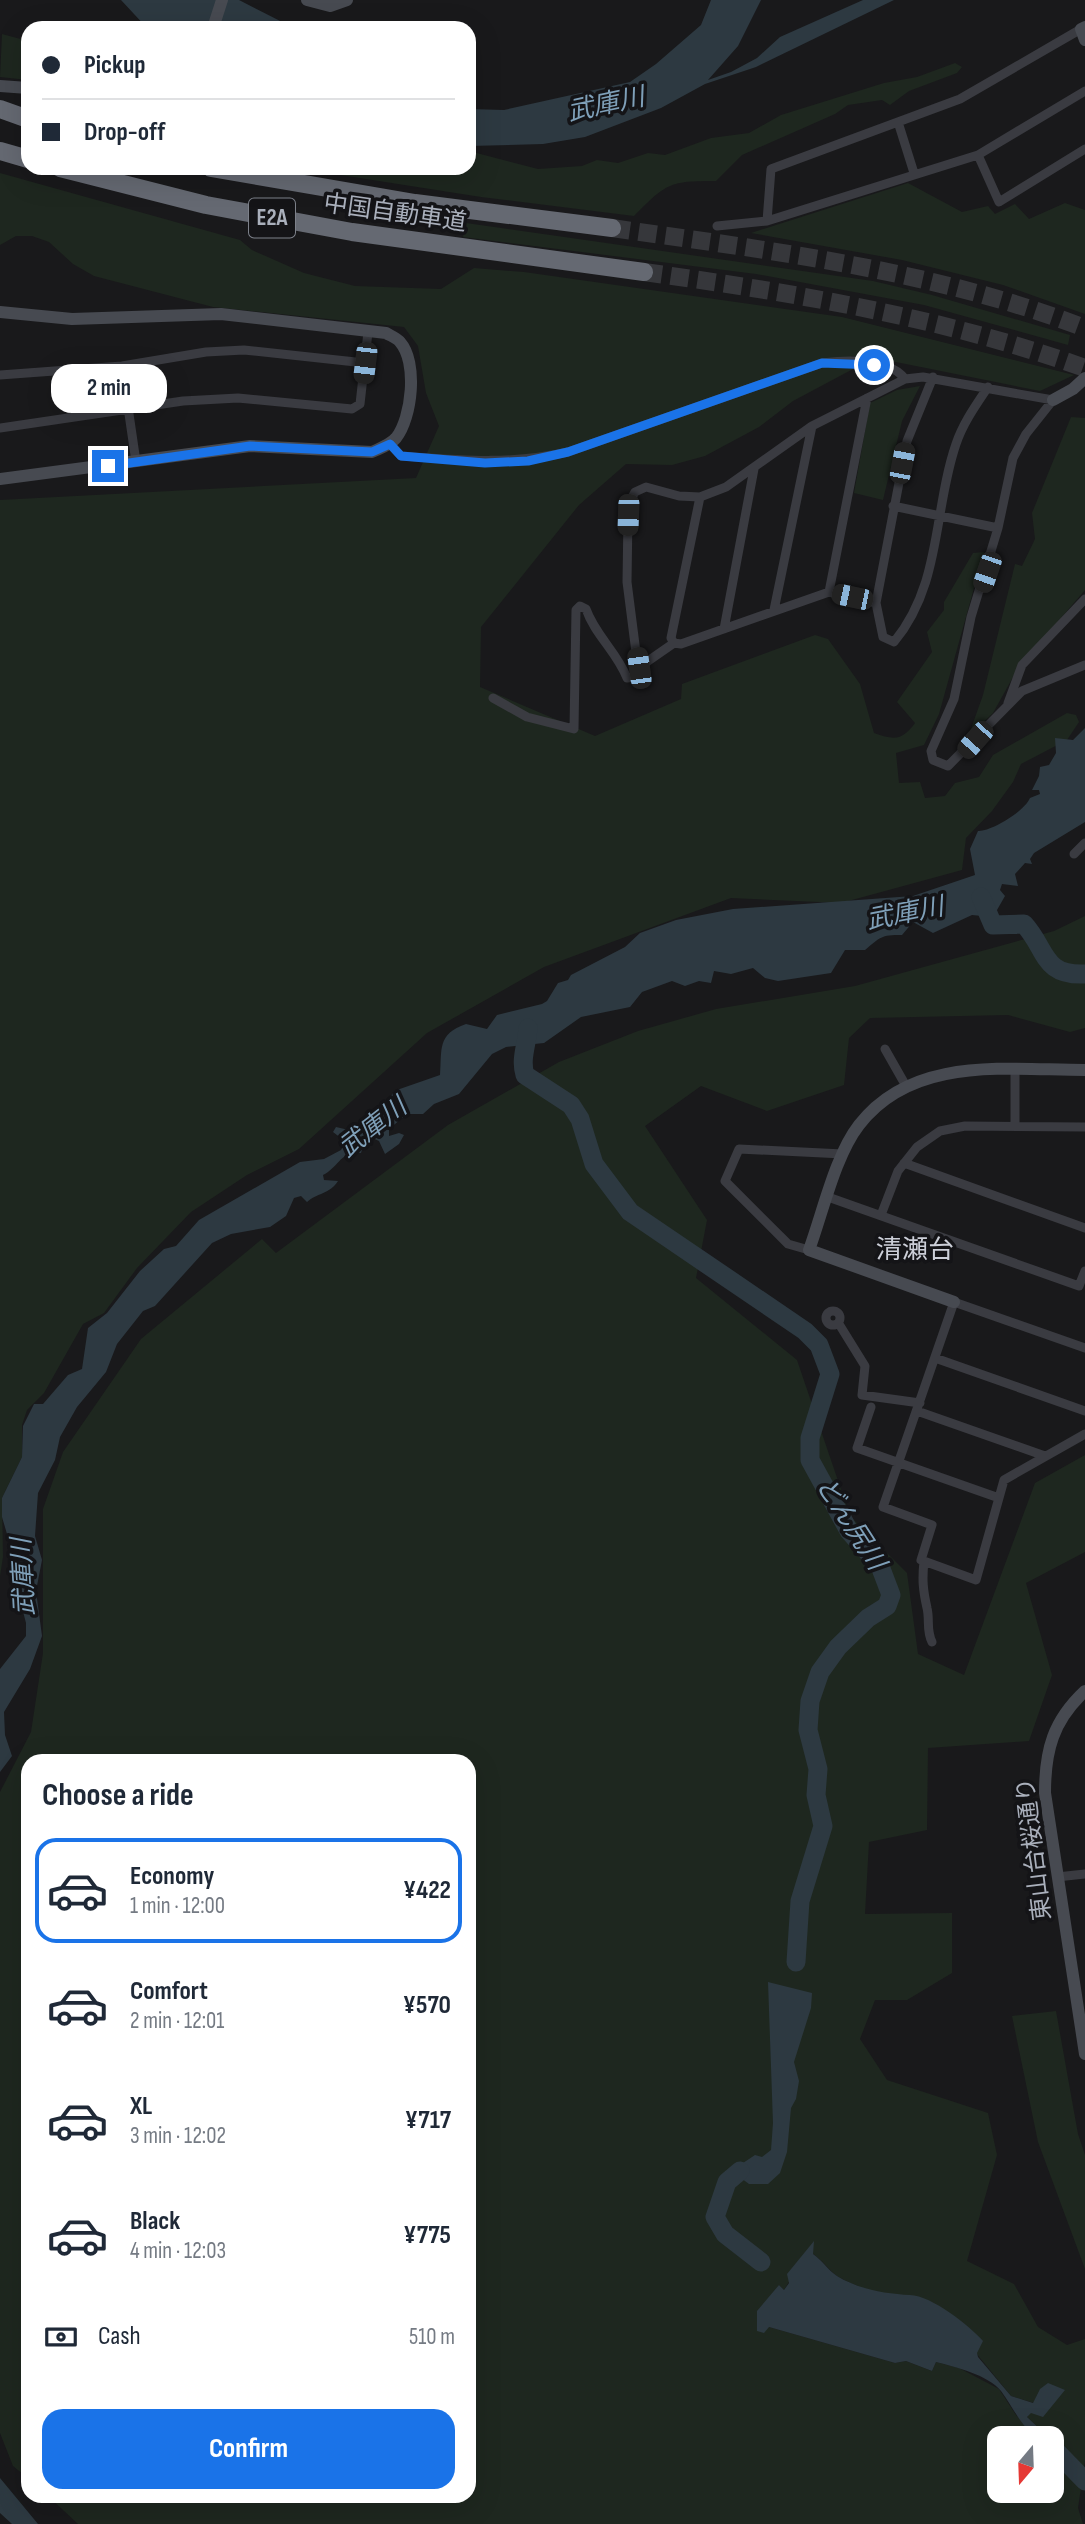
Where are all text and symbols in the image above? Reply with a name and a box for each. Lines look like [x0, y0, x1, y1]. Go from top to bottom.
text: Pickup [84, 50, 146, 81]
water label: 武庫川 [565, 81, 650, 128]
text: Drop-off [84, 117, 165, 148]
street label: 中国自動車道 [322, 189, 468, 237]
road number: E2A [249, 198, 295, 238]
car [353, 341, 378, 385]
route start [858, 349, 890, 381]
callout: 2 min [50, 364, 166, 414]
text: 2 min [87, 374, 131, 402]
car [888, 440, 917, 486]
route end [92, 450, 124, 482]
car [617, 494, 640, 536]
car [971, 549, 1004, 595]
car [830, 582, 875, 612]
car [626, 646, 653, 690]
car [954, 717, 997, 763]
water label: 武庫川 [864, 891, 949, 937]
water label: 武庫川 [333, 1090, 416, 1164]
district label: 清瀬台 [876, 1235, 954, 1266]
water label: どん尻川 [809, 1472, 893, 1579]
water label: 武庫川 [6, 1534, 42, 1617]
text: Choose a ride [42, 1776, 194, 1815]
street label: 東山台桜通り [1011, 1776, 1057, 1922]
icon: car [46, 1859, 109, 1922]
text: Economy [130, 1861, 214, 1892]
text: ¥422 [403, 1875, 451, 1906]
text: 1 min · 12:00 [130, 1892, 225, 1920]
icon: car [46, 1974, 109, 2037]
text: Comfort [130, 1976, 208, 2007]
text: ¥570 [403, 1990, 451, 2021]
text: 2 min · 12:01 [130, 2007, 224, 2035]
icon: car [46, 2089, 109, 2152]
text: XL [130, 2091, 152, 2122]
text: ¥717 [405, 2105, 451, 2136]
text: 3 min · 12:02 [130, 2122, 226, 2150]
icon: car [46, 2204, 109, 2267]
text: Black [130, 2206, 180, 2237]
text: ¥775 [403, 2220, 451, 2251]
text: 4 min · 12:03 [130, 2237, 226, 2265]
icon: cash [42, 2318, 80, 2356]
text: Cash [98, 2321, 141, 2352]
text: 510 m [409, 2323, 455, 2351]
button: Confirm [42, 2409, 455, 2489]
north arrow [987, 2426, 1064, 2502]
map controls [987, 2426, 1064, 2503]

